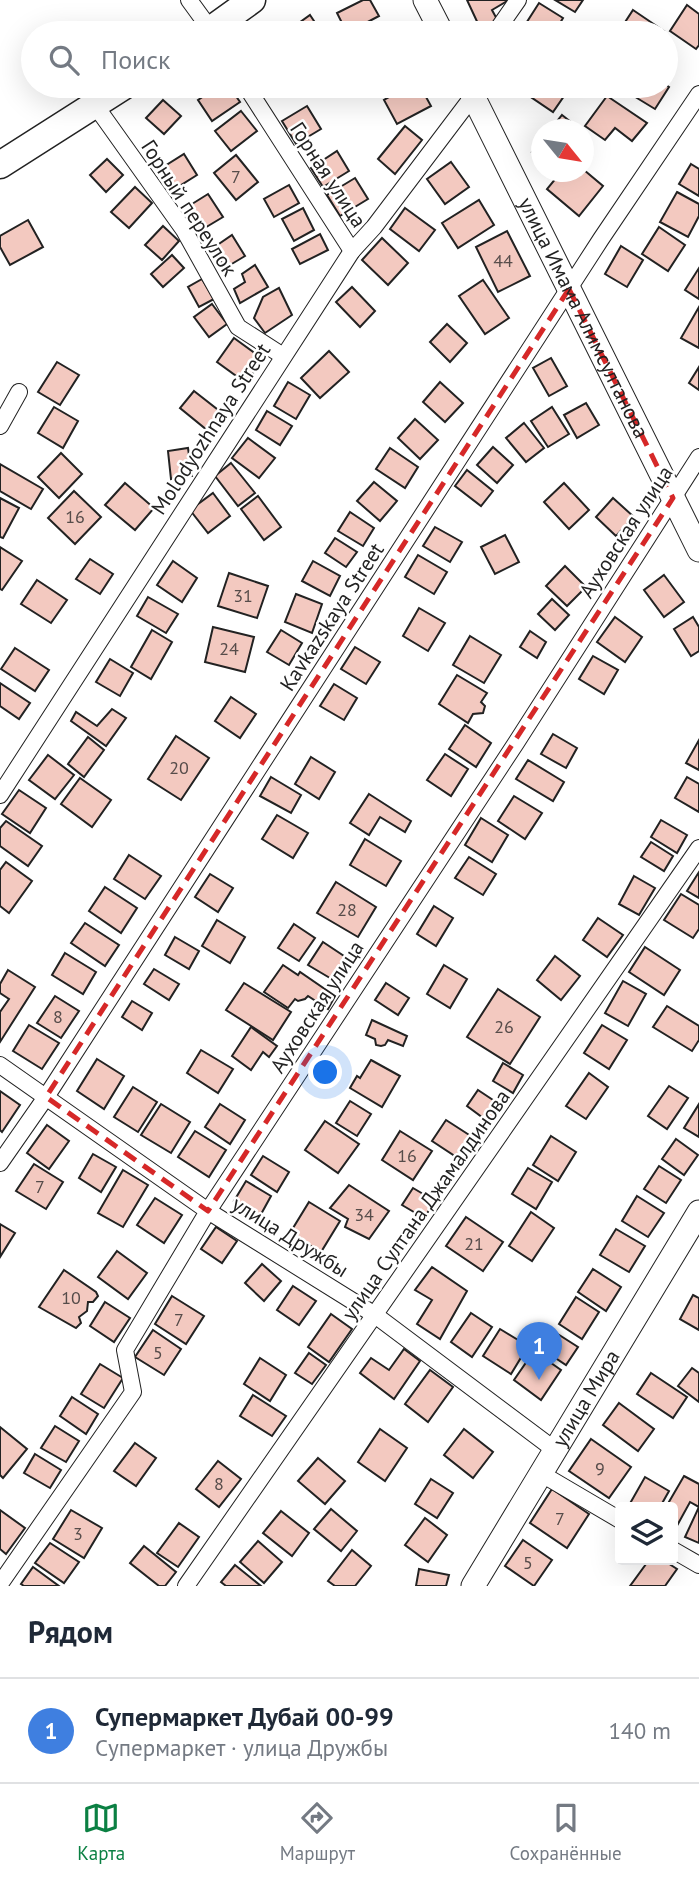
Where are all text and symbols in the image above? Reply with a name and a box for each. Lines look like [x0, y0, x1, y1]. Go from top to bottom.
search box [21, 21, 678, 98]
icon: search [45, 41, 83, 79]
text: Поиск [101, 43, 170, 76]
street label: Горная улица [284, 117, 373, 233]
north arrow [531, 119, 594, 182]
street label: Горный переулок [135, 135, 243, 281]
house number: 7 [231, 165, 241, 188]
street label: улица Имама Алимсултанова [513, 193, 655, 443]
house number: 44 [493, 249, 513, 272]
street label: Molodyozhnaya Street [145, 338, 276, 520]
street label: Ауховская улица [573, 461, 678, 603]
house number: 16 [65, 505, 85, 528]
street label: Kavkazskaya Street [274, 538, 390, 696]
house number: 31 [233, 584, 253, 607]
house number: 24 [219, 637, 239, 660]
house number: 20 [169, 756, 189, 779]
house number: 28 [337, 898, 357, 921]
street label: Ауховская улица [264, 936, 369, 1078]
house number: 8 [53, 1005, 63, 1028]
house number: 26 [494, 1015, 514, 1038]
your location [308, 1055, 342, 1089]
street label: улица Султана Джамалдинова [335, 1084, 516, 1325]
house number: 16 [397, 1144, 417, 1167]
house number: 7 [35, 1175, 45, 1198]
street label: улица Дружбы [227, 1190, 354, 1283]
house number: 34 [354, 1203, 374, 1226]
house number: 21 [464, 1232, 484, 1255]
house number: 10 [61, 1286, 81, 1309]
house number: 7 [174, 1308, 184, 1331]
pin: 1 [516, 1322, 562, 1380]
house number: 5 [153, 1341, 163, 1364]
street label: улица Мира [546, 1345, 626, 1452]
house number: 9 [595, 1457, 605, 1480]
house number: 8 [214, 1472, 224, 1495]
map controls [615, 1502, 678, 1565]
button: layers [615, 1502, 678, 1565]
house number: 7 [555, 1507, 565, 1530]
house number: 3 [73, 1522, 83, 1545]
house number: 5 [523, 1551, 533, 1574]
text: Рядом [28, 1612, 113, 1651]
text: Супермаркет Дубай 00-99 [95, 1700, 394, 1733]
text: 1 [44, 1716, 58, 1745]
text: 140 m [609, 1716, 671, 1745]
text: Супермаркет · улица Дружбы [95, 1733, 388, 1762]
tab: Карта [77, 1799, 125, 1865]
tab: Маршрут [280, 1799, 355, 1865]
tab: Сохранённые [510, 1799, 622, 1865]

